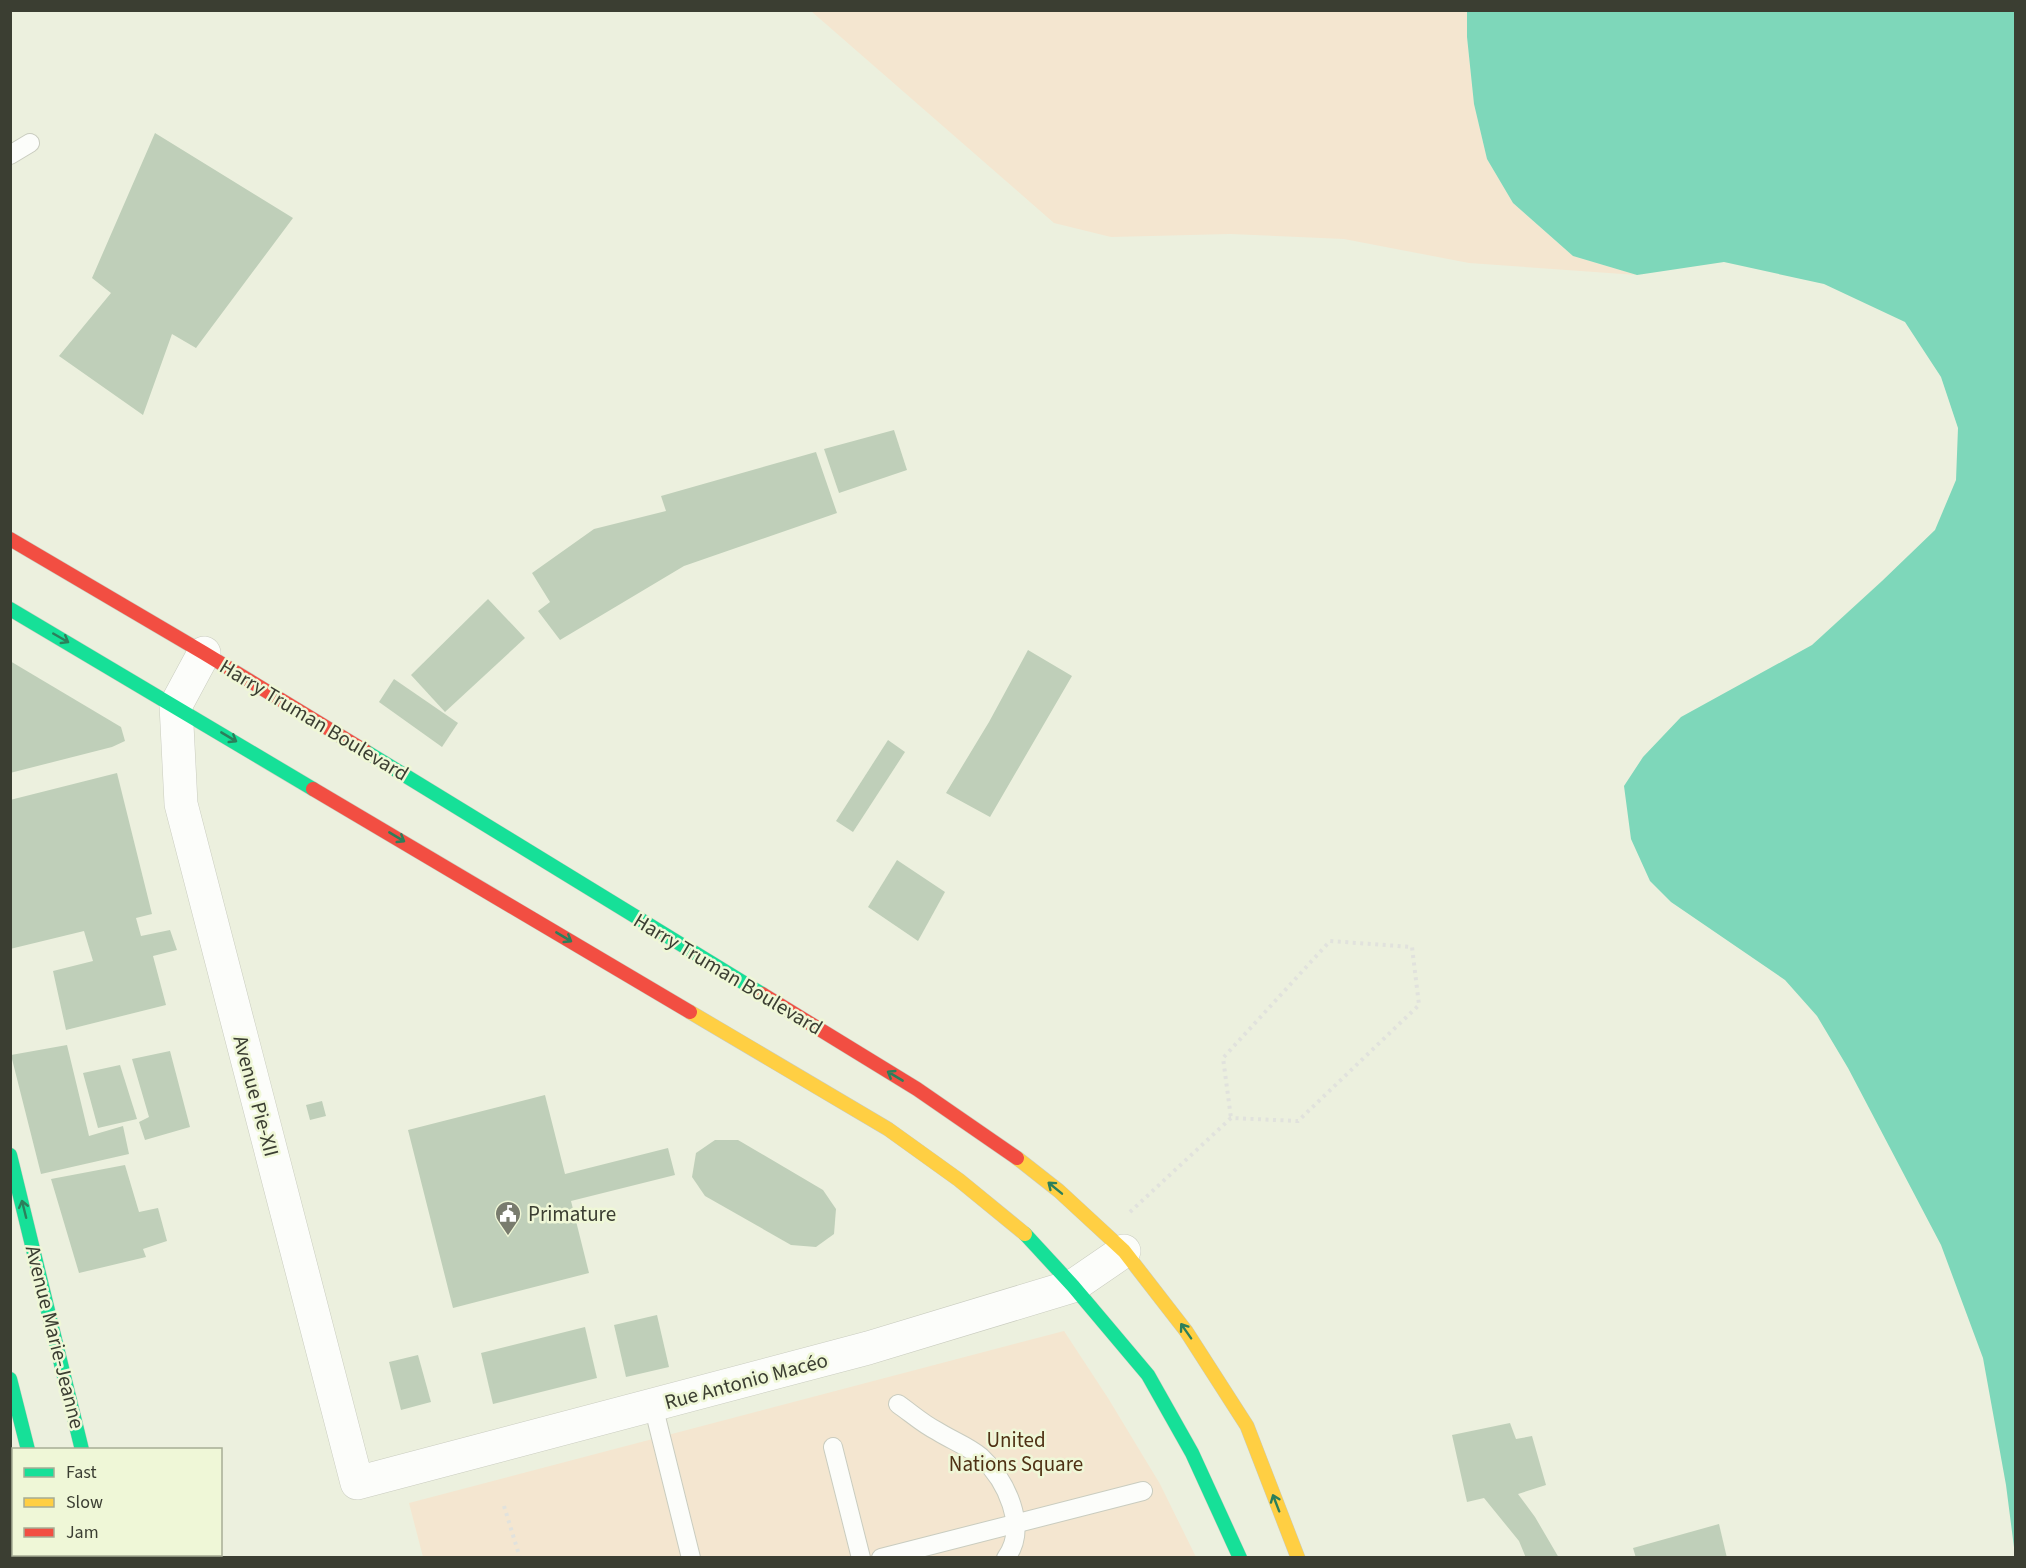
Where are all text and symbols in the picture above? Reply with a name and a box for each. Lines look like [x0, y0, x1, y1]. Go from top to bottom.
one-way arrow [52, 633, 69, 645]
street label: Harry Truman Boulevard [214, 652, 414, 788]
one-way arrow [220, 732, 237, 744]
one-way arrow [388, 831, 405, 843]
street label: Harry Truman Boulevard [628, 906, 828, 1042]
one-way arrow [555, 931, 572, 943]
street label: Avenue Pie-XII [225, 1032, 287, 1160]
one-way arrow [887, 1070, 904, 1082]
one-way arrow [1048, 1181, 1063, 1195]
public building icon: Primature [493, 1199, 523, 1237]
place label: Primature [528, 1199, 616, 1229]
one-way arrow [17, 1200, 29, 1219]
street label: Avenue Marie-Jeanne [18, 1242, 92, 1432]
one-way arrow [1180, 1324, 1192, 1340]
street label: Rue Antonio Macéo [661, 1345, 831, 1417]
park label: United Nations Square [949, 1425, 1083, 1479]
legend [12, 1448, 222, 1556]
text: Fast [66, 1460, 97, 1485]
text: Slow [66, 1490, 103, 1515]
one-way arrow [1270, 1494, 1281, 1513]
text: Jam [66, 1520, 99, 1545]

